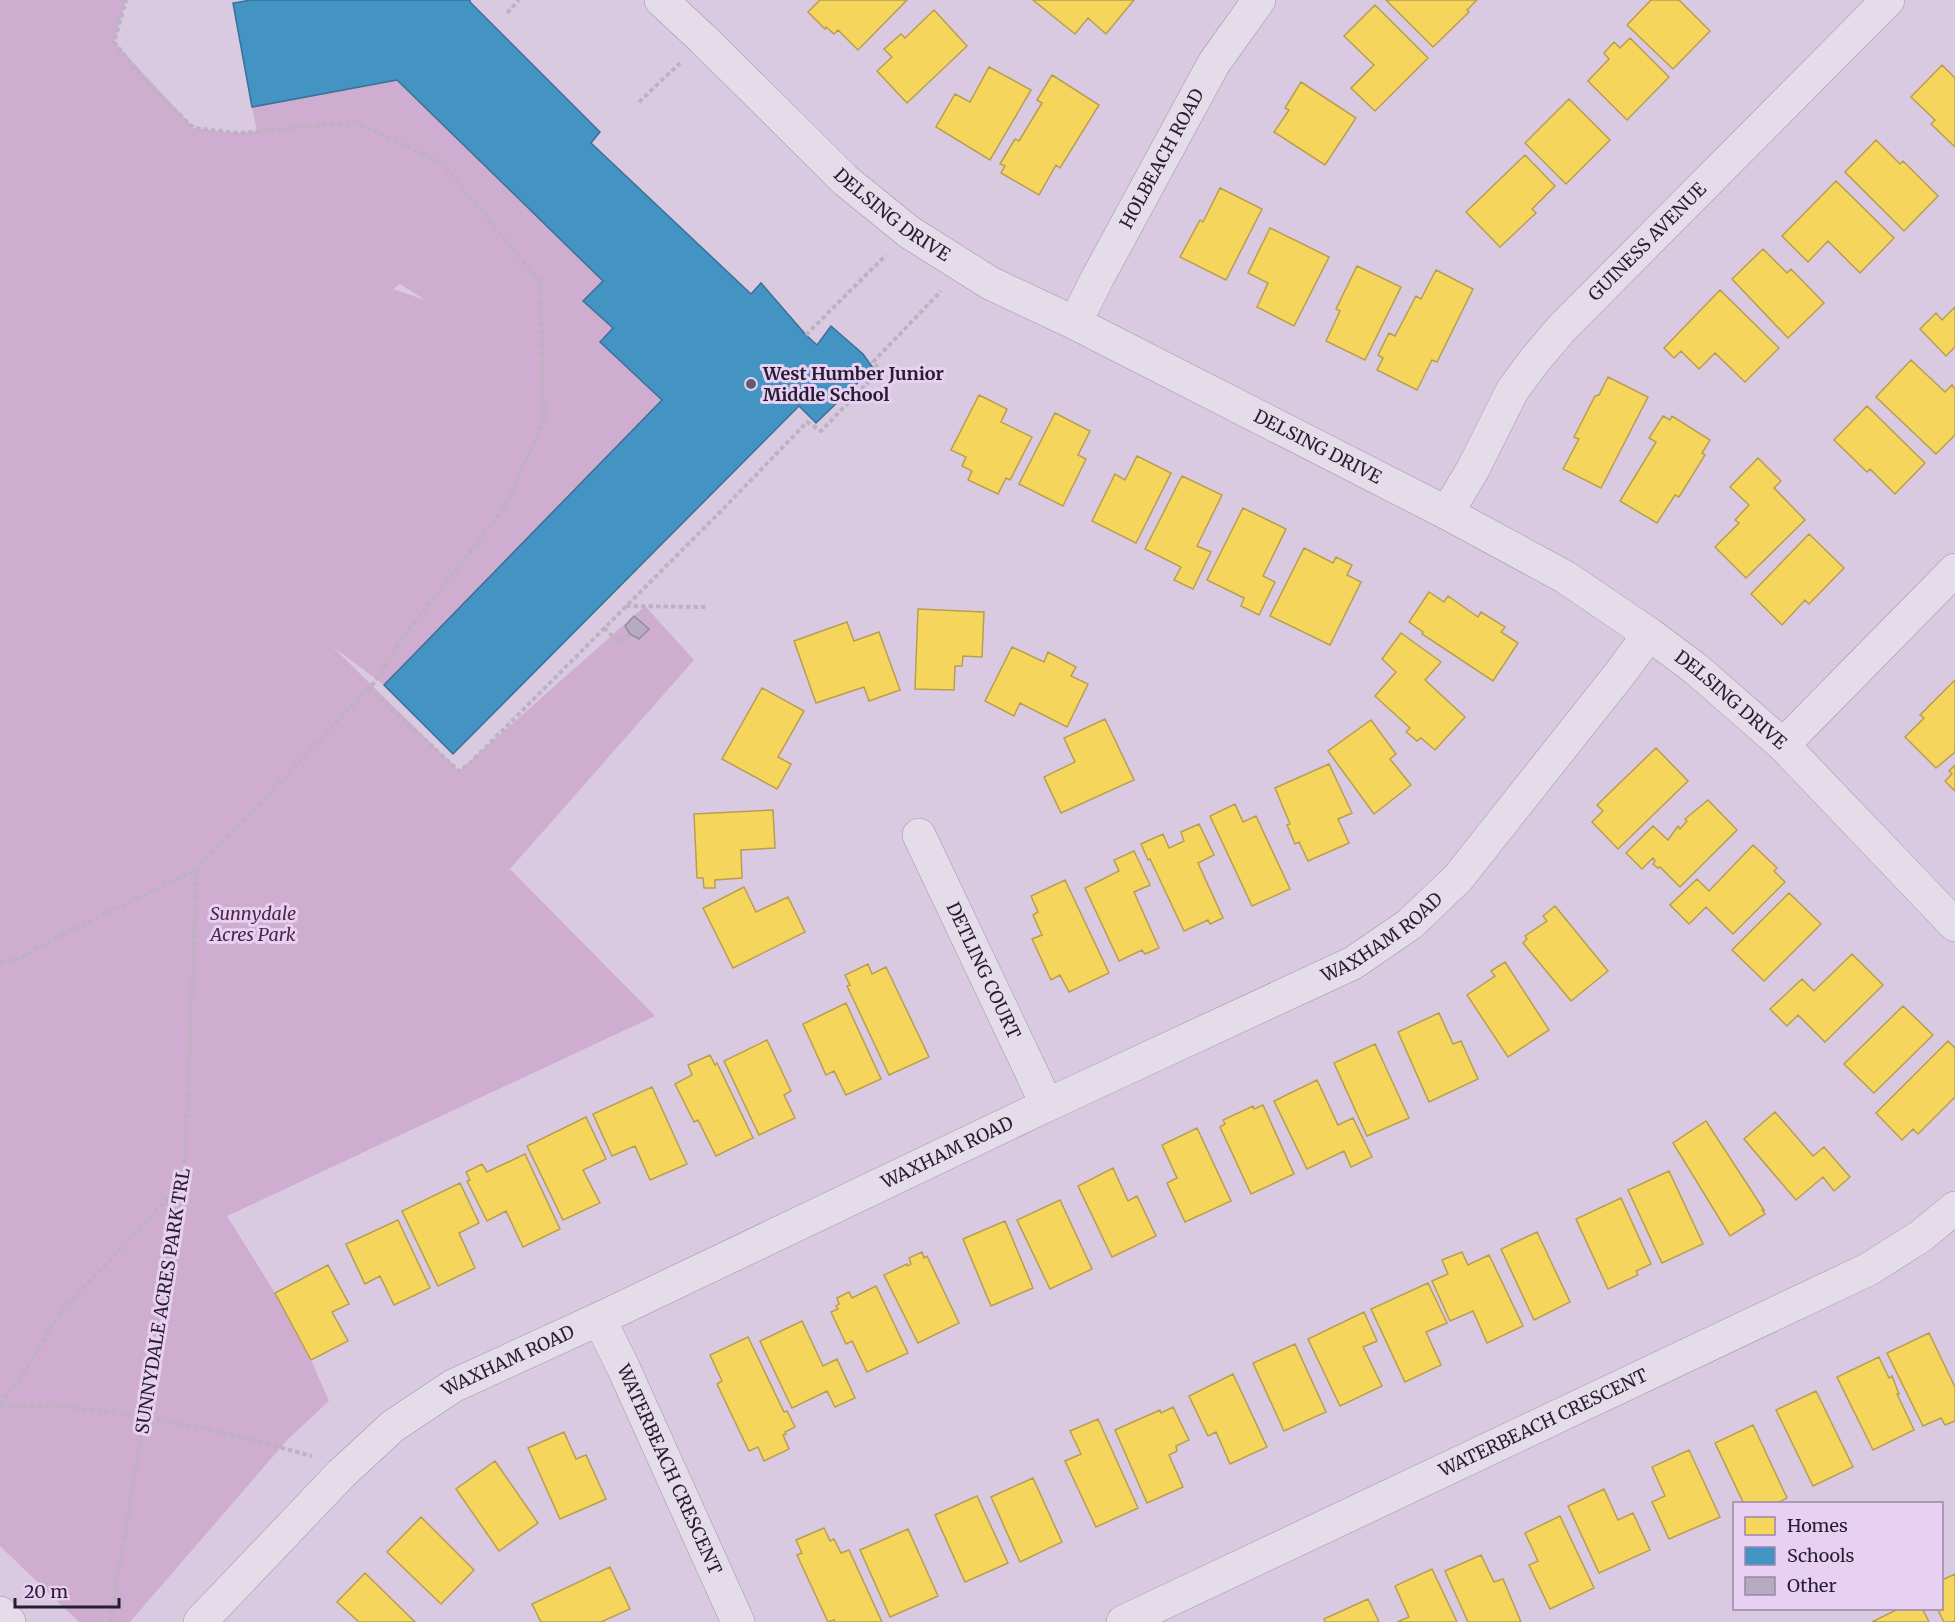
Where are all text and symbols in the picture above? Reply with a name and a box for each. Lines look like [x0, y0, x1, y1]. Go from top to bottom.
street label: HOLBEACH ROAD [1114, 85, 1209, 232]
street label: DELSING DRIVE [829, 163, 955, 266]
street label: GUINESS AVENUE [1583, 177, 1711, 306]
place label: West Humber Junior Middle School [762, 362, 944, 406]
marker: West Humber Junior Middle School [744, 377, 758, 391]
street label: DELSING DRIVE [1250, 404, 1386, 489]
street label: DELSING DRIVE [1670, 645, 1792, 754]
street label: WAXHAM ROAD [1317, 887, 1447, 988]
street label: DETLING COURT [941, 898, 1026, 1043]
park label: Sunnydale Acres Park [208, 902, 296, 946]
street label: WAXHAM ROAD [877, 1111, 1017, 1194]
street label: SUNNYDALE ACRES PARK TRL [130, 1166, 195, 1435]
street label: WAXHAM ROAD [436, 1320, 578, 1402]
street label: WATERBEACH CRESCENT [612, 1360, 727, 1578]
street label: WATERBEACH CRESCENT [1434, 1363, 1652, 1482]
legend [1733, 1502, 1943, 1610]
text: Homes [1787, 1514, 1848, 1537]
text: Schools [1787, 1544, 1855, 1567]
scale bar [15, 1571, 118, 1609]
text: Other [1787, 1574, 1837, 1597]
text: 20 m [24, 1580, 68, 1603]

